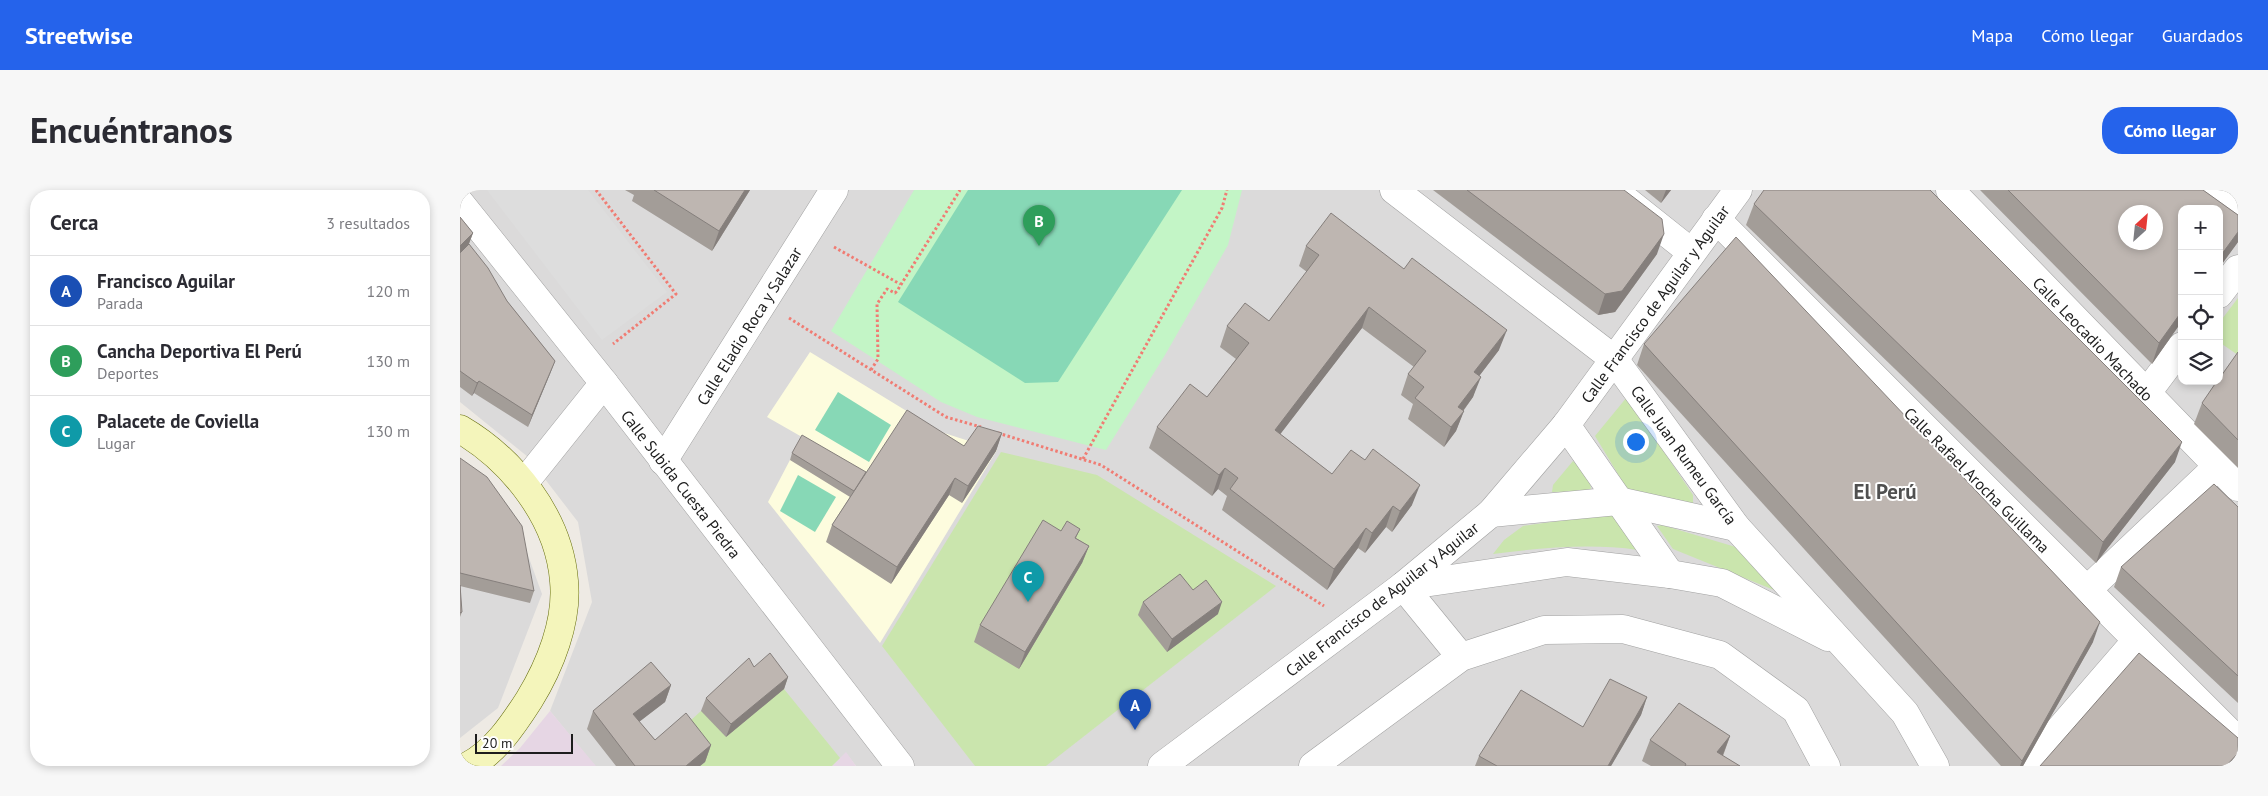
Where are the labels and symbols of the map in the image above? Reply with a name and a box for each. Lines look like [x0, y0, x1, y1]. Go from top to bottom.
street label: Calle Francisco de Aguilar y Aguilar [1577, 201, 1734, 407]
pin: B [1023, 205, 1055, 246]
north arrow [2118, 205, 2163, 250]
street label: Calle Eladio Roca y Salazar [692, 243, 806, 409]
street label: Calle Leocadio Machado [2029, 273, 2157, 405]
street label: Calle Juan Rumeu García [1627, 381, 1741, 529]
street label: Calle Rafael Arocha Guillama [1900, 403, 2054, 557]
street label: Calle Subida Cuesta Piedra [617, 406, 745, 562]
your location [1623, 429, 1649, 455]
district label: El Perú [1853, 478, 1917, 505]
street label: Calle Francisco de Aguilar y Aguilar [1281, 517, 1483, 681]
pin: C [1012, 561, 1044, 602]
pin: A [1119, 689, 1151, 730]
scale bar [475, 731, 572, 754]

